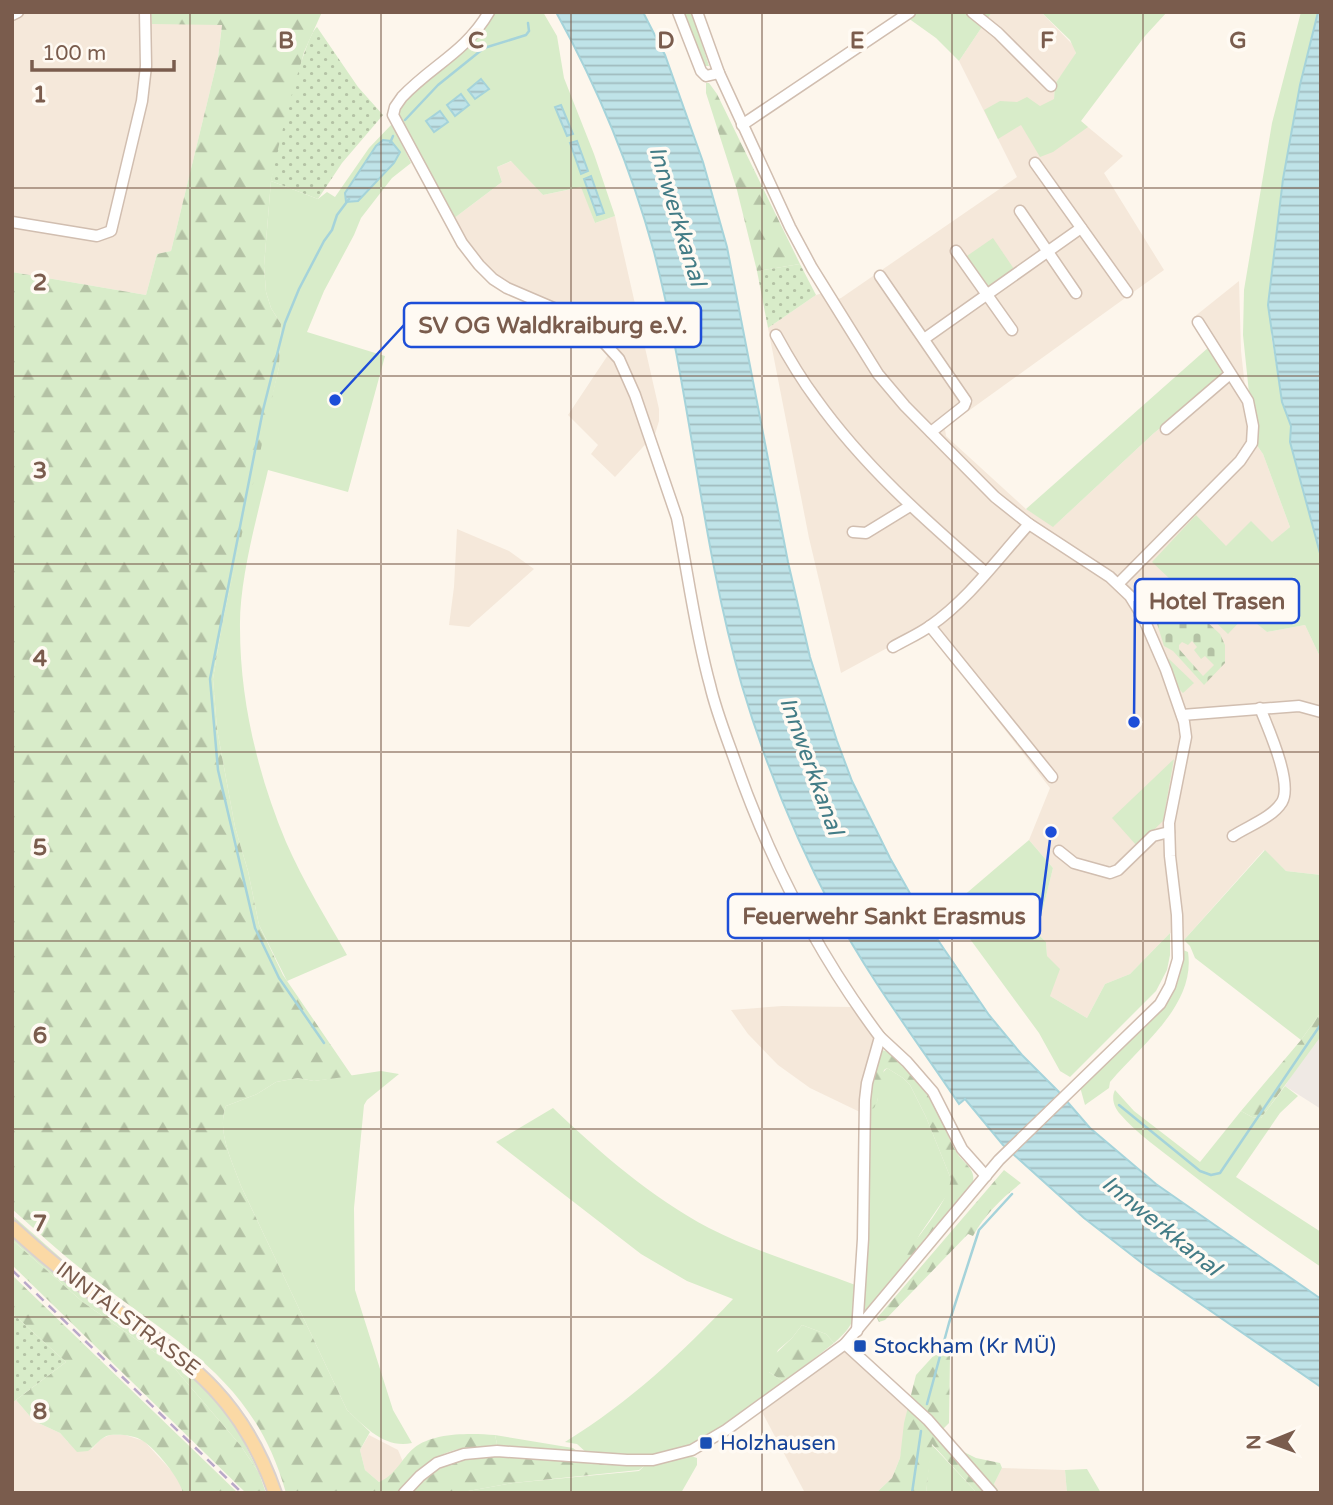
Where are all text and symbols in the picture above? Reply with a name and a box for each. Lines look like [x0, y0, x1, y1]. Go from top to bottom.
text: B [278, 27, 294, 55]
text: C [468, 27, 484, 55]
text: D [657, 27, 675, 55]
text: E [850, 27, 864, 55]
text: F [1040, 27, 1054, 55]
text: G [1229, 27, 1247, 55]
scale bar [32, 28, 173, 72]
text: 100 m [42, 41, 106, 66]
text: 1 [33, 81, 47, 109]
water label: Innwerkkanal [642, 143, 712, 291]
text: 2 [33, 269, 47, 297]
callout: SV OG Waldkraiburg e.V. [404, 303, 701, 347]
text: SV OG Waldkraiburg e.V. [419, 312, 687, 340]
text: 3 [33, 457, 47, 485]
callout: Hotel Trasen [1135, 579, 1299, 623]
text: Hotel Trasen [1149, 588, 1285, 616]
text: 4 [33, 645, 48, 673]
water label: Innwerkkanal [773, 693, 850, 841]
text: 5 [33, 834, 47, 862]
callout: Feuerwehr Sankt Erasmus [728, 894, 1040, 938]
text: Feuerwehr Sankt Erasmus [742, 903, 1026, 931]
text: 6 [33, 1022, 47, 1050]
water label: Innwerkkanal [1096, 1170, 1228, 1284]
text: 7 [33, 1210, 47, 1238]
street label: INNTALSTRASSE [51, 1257, 205, 1381]
place label: Stockham (Kr MÜ) [874, 1334, 1056, 1359]
marker: Stockham (Kr MÜ) [852, 1338, 868, 1354]
text: 8 [33, 1398, 47, 1426]
north arrow [1235, 1407, 1305, 1477]
place label: Holzhausen [720, 1431, 836, 1456]
text: N [1243, 1434, 1265, 1450]
marker: Holzhausen [698, 1435, 714, 1451]

